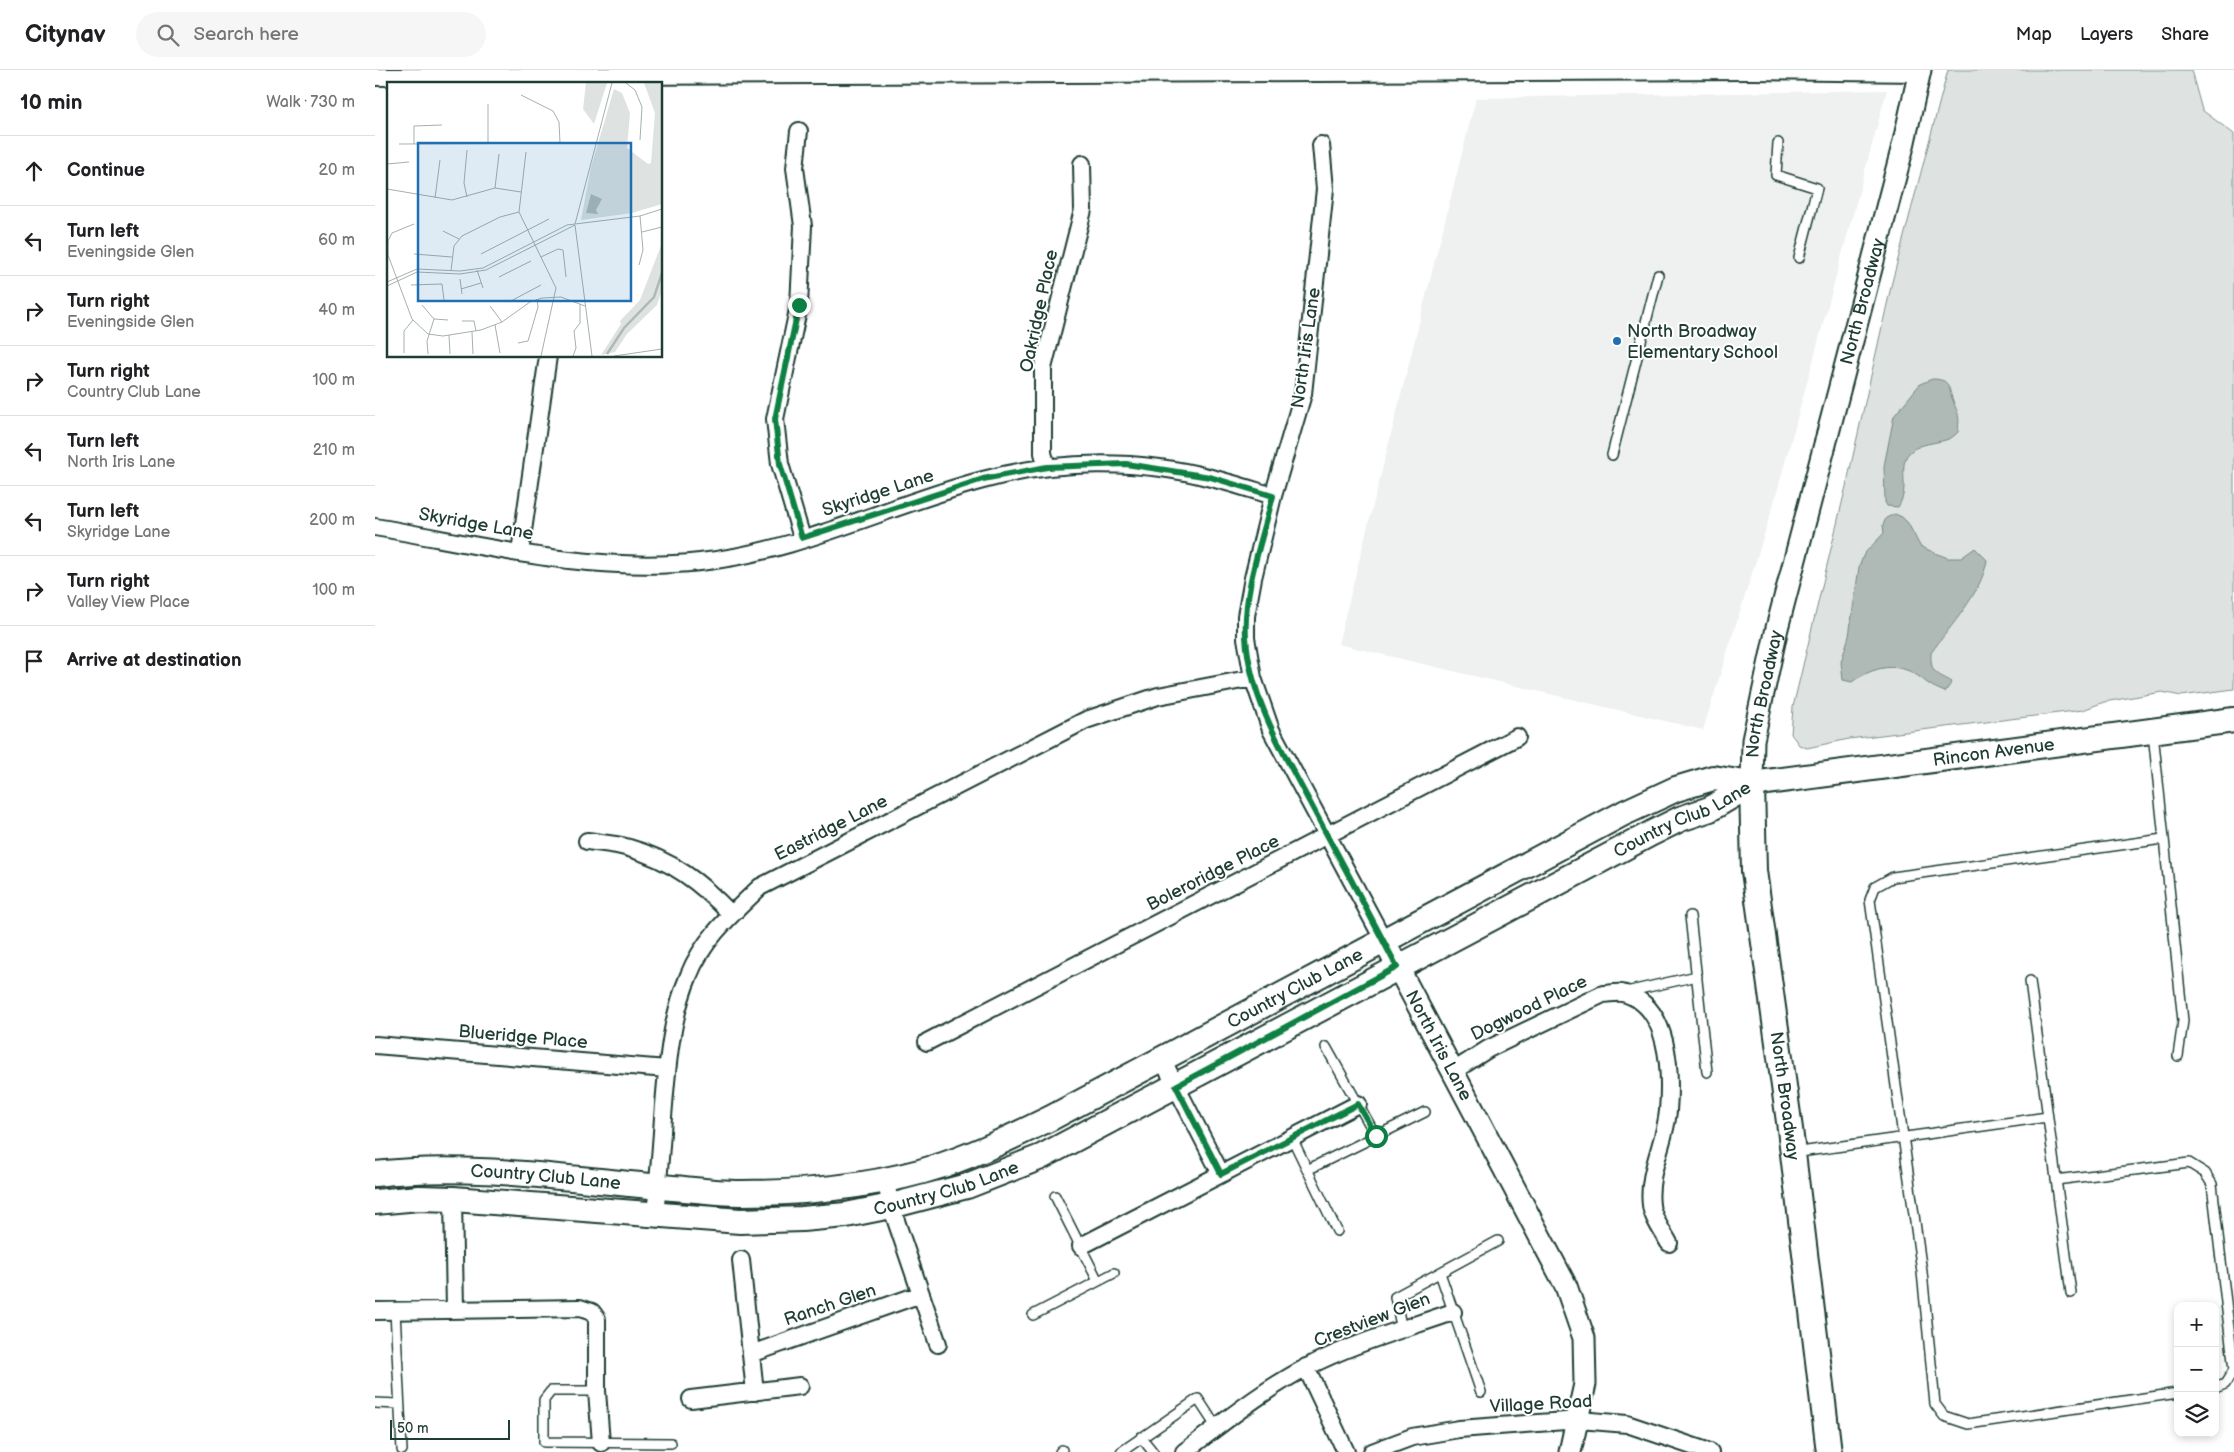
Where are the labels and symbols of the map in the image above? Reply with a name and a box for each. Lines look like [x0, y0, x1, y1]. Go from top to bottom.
inset map [387, 82, 663, 358]
street label: North Broadway [1836, 235, 1889, 367]
street label: Oakridge Place [1016, 247, 1062, 374]
street label: North Iris Lane [1287, 286, 1325, 410]
route end [788, 294, 811, 317]
place label: North Broadway Elementary School [1627, 321, 1778, 363]
marker: North Broadway Elementary School [1611, 335, 1623, 347]
street label: Skyridge Lane [820, 465, 937, 521]
street label: Skyridge Lane [417, 504, 535, 544]
street label: North Broadway [1742, 628, 1787, 758]
street label: Rincon Avenue [1932, 733, 2056, 770]
street label: Country Club Lane [1610, 777, 1755, 862]
street label: Eastridge Lane [771, 790, 891, 866]
street label: Boleroridge Place [1143, 830, 1283, 916]
street label: Country Club Lane [1223, 943, 1367, 1033]
street label: Dogwood Place [1467, 971, 1591, 1045]
street label: North Iris Lane [1401, 987, 1477, 1104]
street label: Blueridge Place [457, 1021, 589, 1053]
street label: North Broadway [1766, 1030, 1804, 1162]
route start [1365, 1125, 1388, 1148]
street label: Country Club Lane [872, 1156, 1022, 1220]
street label: Country Club Lane [470, 1160, 622, 1194]
street label: Ranch Glen [781, 1279, 879, 1331]
street label: Crestview Glen [1311, 1288, 1433, 1352]
street label: Village Road [1489, 1391, 1593, 1417]
scale bar [390, 1417, 510, 1440]

